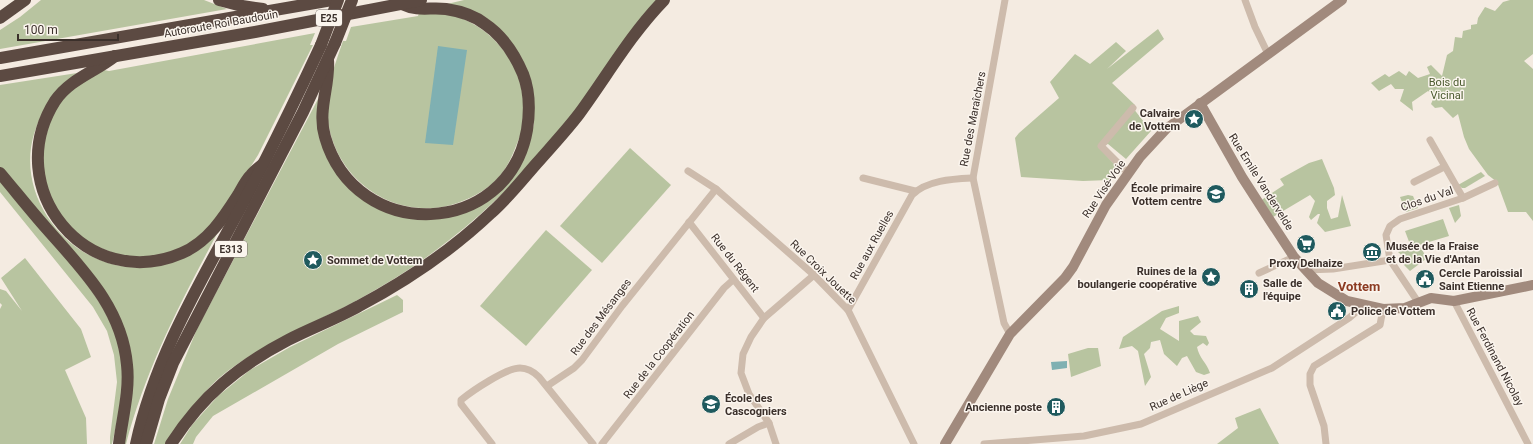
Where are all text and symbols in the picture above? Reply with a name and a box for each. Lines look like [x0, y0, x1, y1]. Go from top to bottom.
street label: Autoroute Roi Baudouin [163, 8, 279, 40]
road number: E25 [316, 10, 342, 26]
scale bar [18, 16, 118, 42]
text: 100 m [24, 23, 58, 37]
street label: Rue des Maraîchers [957, 70, 989, 168]
park label: Bois du Vicinal [1429, 76, 1465, 102]
place label: Calvaire de Vottem [1129, 107, 1180, 133]
place icon: Calvaire de Vottem [1183, 108, 1205, 130]
street label: Rue Emile Vandervelde [1226, 131, 1296, 233]
street label: Rue Visé-Voie [1080, 157, 1128, 220]
place label: École primaire Vottem centre [1131, 182, 1202, 208]
school or university icon: École primaire Vottem centre [1205, 183, 1227, 205]
street label: Clos du Val [1399, 184, 1455, 214]
street label: Rue aux Ruelles [848, 208, 897, 282]
street label: Rue du Régent [708, 231, 762, 295]
supermarket icon: Proxy Delhaize [1295, 233, 1317, 255]
street label: Rue Croix Jouette [787, 237, 859, 307]
place label: Musée de la Fraise et de la Vie d'Antan [1386, 240, 1480, 266]
road number: E313 [215, 241, 247, 257]
museum icon: Musée de la Fraise et de la Vie d'Antan [1361, 241, 1383, 263]
place icon: Sommet de Vottem [302, 249, 324, 271]
place label: Sommet de Vottem [327, 254, 422, 267]
place label: Proxy Delhaize [1269, 257, 1343, 270]
place label: Ruines de la boulangerie coopérative [1078, 265, 1197, 291]
place icon: Ruines de la boulangerie coopérative [1200, 266, 1222, 288]
place label: Cercle Paroissial Saint Etienne [1439, 267, 1522, 293]
public building icon: Cercle Paroissial Saint Etienne [1414, 268, 1436, 290]
street label: Rue des Mésanges [568, 276, 634, 358]
place label: Salle de l'équipe [1263, 277, 1302, 303]
building icon: Salle de l'équipe [1238, 278, 1260, 300]
district label: Vottem [1338, 279, 1380, 294]
public building icon: Police de Vottem [1326, 300, 1348, 322]
place label: Police de Vottem [1351, 305, 1435, 318]
street label: Rue Ferdinand Nicolay [1464, 306, 1527, 409]
street label: Rue de la Coopération [621, 309, 697, 401]
street label: Rue de Liège [1148, 376, 1210, 414]
place label: École des Cascogniers [725, 392, 787, 418]
school or university icon: École des Cascogniers [700, 393, 722, 415]
building icon: Ancienne poste [1045, 396, 1067, 418]
place label: Ancienne poste [965, 401, 1042, 414]

